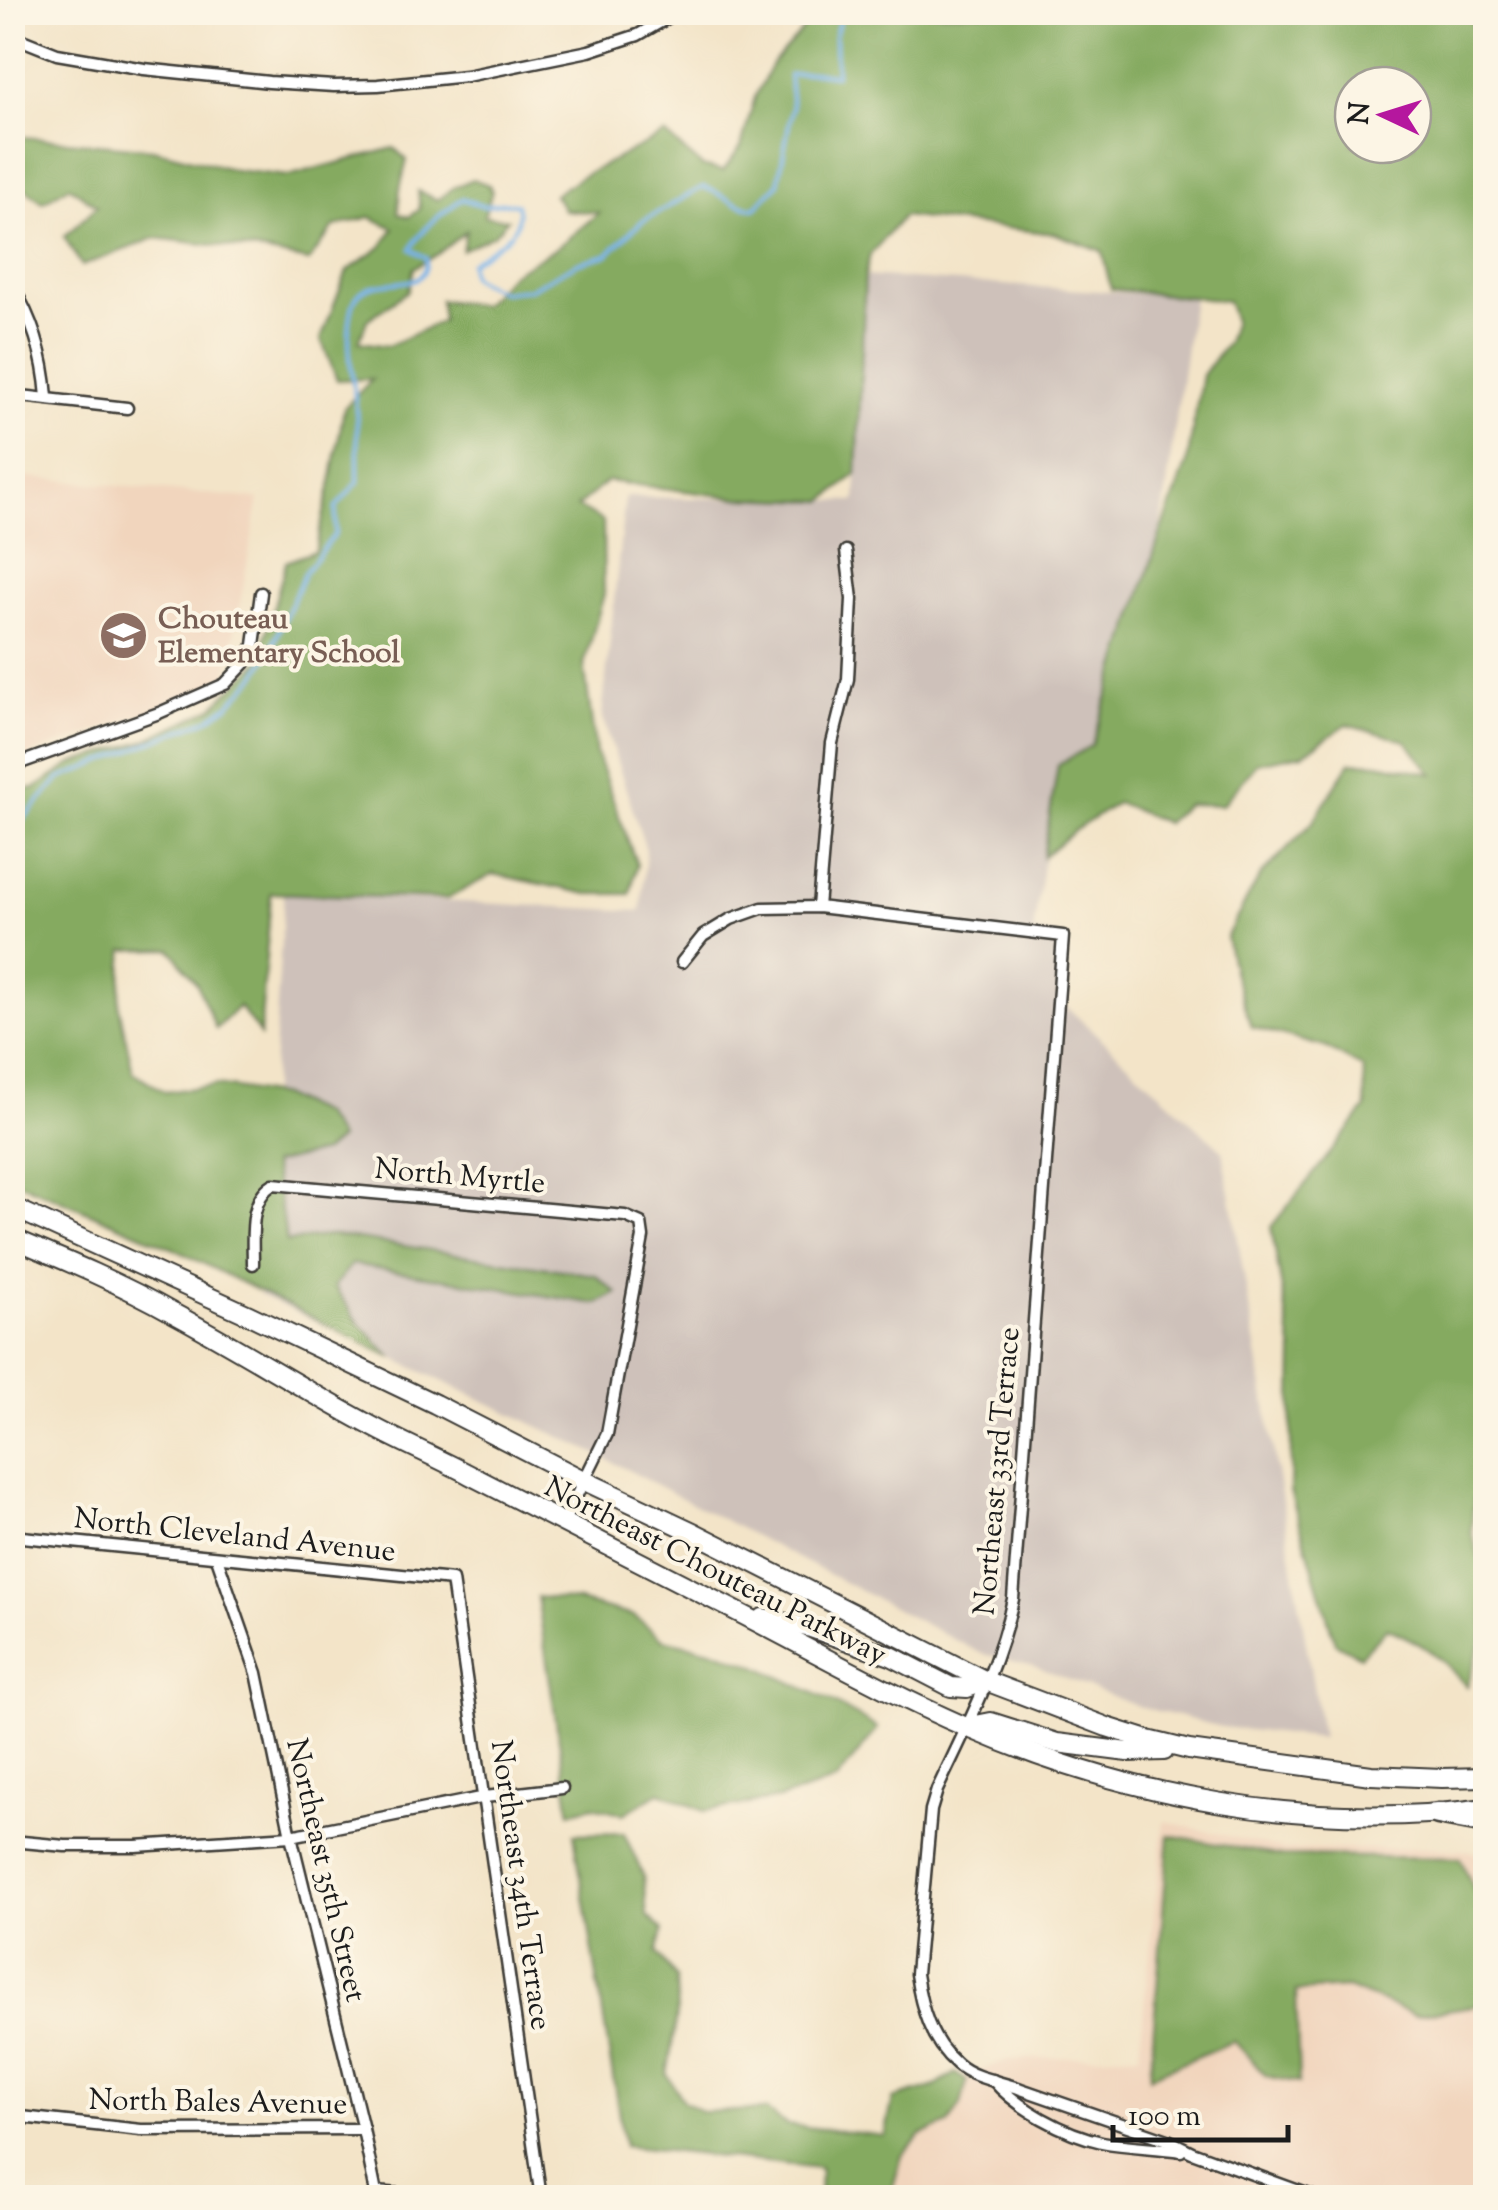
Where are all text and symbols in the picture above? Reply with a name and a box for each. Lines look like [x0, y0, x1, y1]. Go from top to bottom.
north arrow [1333, 65, 1433, 165]
text: N [1340, 101, 1382, 126]
place label: Chouteau Elementary School [158, 599, 401, 676]
school or university icon: Chouteau Elementary School [97, 609, 149, 661]
street label: North Myrtle [373, 1149, 547, 1206]
street label: Northeast 33rd Terrace [964, 1325, 1033, 1617]
street label: Northeast Chouteau Parkway [536, 1467, 894, 1677]
street label: North Cleveland Avenue [72, 1498, 398, 1575]
street label: Northeast 35th Street [273, 1735, 376, 2007]
street label: Northeast 34th Terrace [478, 1738, 561, 2033]
street label: North Bales Avenue [88, 2080, 348, 2127]
scale bar [1113, 2080, 1288, 2142]
text: 100 m [1128, 2096, 1201, 2139]

